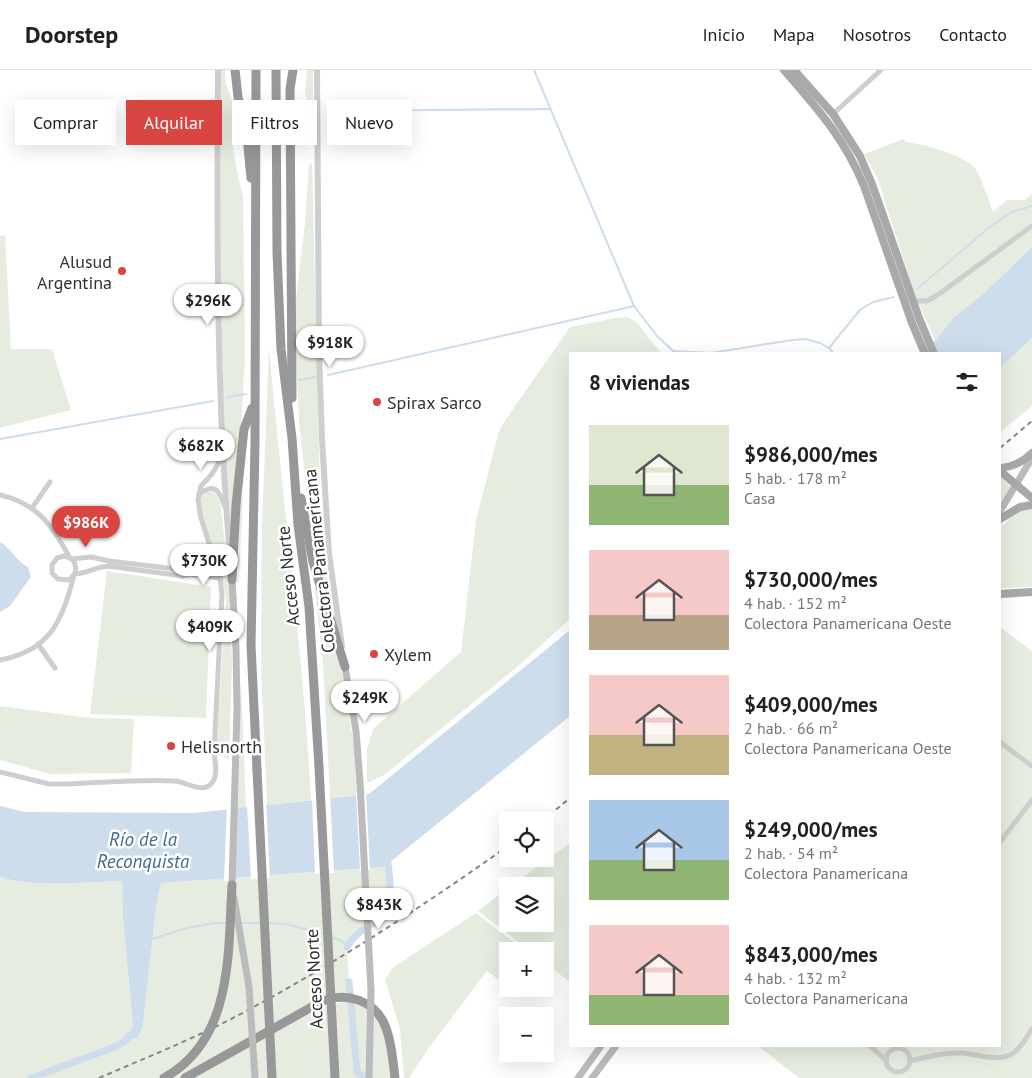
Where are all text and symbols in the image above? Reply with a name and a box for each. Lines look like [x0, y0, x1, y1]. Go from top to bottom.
text: Doorstep [25, 19, 118, 50]
text: Inicio [702, 23, 745, 46]
text: Mapa [773, 23, 815, 46]
text: Nosotros [843, 23, 911, 46]
text: Contacto [939, 23, 1007, 46]
chip: Comprar [15, 100, 116, 145]
chip: Alquilar [126, 100, 222, 145]
chip: Filtros [232, 100, 317, 145]
chip: Nuevo [327, 100, 412, 145]
place label: Alusud Argentina [37, 250, 112, 294]
marker: Alusud Argentina [116, 265, 128, 277]
pin: $296K [173, 284, 243, 326]
text: $296K [185, 290, 231, 310]
pin: $918K [295, 326, 365, 368]
text: $918K [307, 332, 353, 352]
icon: filters [953, 368, 981, 396]
text: 8 viviendas [589, 369, 690, 396]
place label: Spirax Sarco [387, 391, 482, 414]
marker: Spirax Sarco [371, 396, 383, 408]
pin: $682K [166, 428, 236, 471]
text: $682K [178, 435, 224, 455]
text: $986,000/mes [744, 441, 878, 468]
icon: home [629, 445, 689, 505]
street label: Colectora Panamericana [298, 468, 340, 654]
text: 5 hab. · 178 m² [744, 468, 847, 488]
text: Casa [744, 488, 775, 508]
pin: $986K [51, 506, 121, 548]
text: $986K [63, 512, 109, 532]
street label: Acceso Norte [271, 525, 305, 627]
pin: $730K [169, 544, 239, 586]
text: $730K [181, 550, 227, 570]
text: $730,000/mes [744, 566, 878, 593]
icon: home [629, 570, 689, 630]
text: 4 hab. · 152 m² [744, 593, 847, 613]
pin: $409K [175, 610, 245, 652]
text: Colectora Panamericana Oeste [744, 613, 952, 633]
text: $409K [187, 616, 233, 636]
place label: Xylem [384, 643, 432, 666]
marker: Xylem [368, 648, 380, 660]
pin: $249K [330, 680, 400, 723]
text: $249K [342, 687, 388, 707]
text: $409,000/mes [744, 691, 878, 718]
icon: home [629, 695, 689, 755]
text: 2 hab. · 66 m² [744, 718, 838, 738]
place label: Helisnorth [181, 735, 262, 758]
text: Colectora Panamericana Oeste [744, 738, 952, 758]
marker: Helisnorth [165, 740, 177, 752]
map controls [499, 812, 554, 1062]
button: locate [499, 812, 554, 867]
text: $249,000/mes [744, 816, 878, 843]
icon: home [629, 820, 689, 880]
water label: Río de la Reconquista [97, 827, 190, 873]
text: 2 hab. · 54 m² [744, 843, 838, 863]
text: Colectora Panamericana [744, 863, 908, 883]
button: layers [499, 877, 554, 932]
pin: $843K [344, 888, 414, 930]
text: $843K [356, 894, 402, 914]
street label: Acceso Norte [300, 928, 328, 1030]
text: $843,000/mes [744, 941, 878, 968]
button: + [499, 942, 554, 997]
icon: home [629, 945, 689, 1005]
text: 4 hab. · 132 m² [744, 968, 847, 988]
text: Colectora Panamericana [744, 988, 908, 1008]
button: − [499, 1007, 554, 1062]

